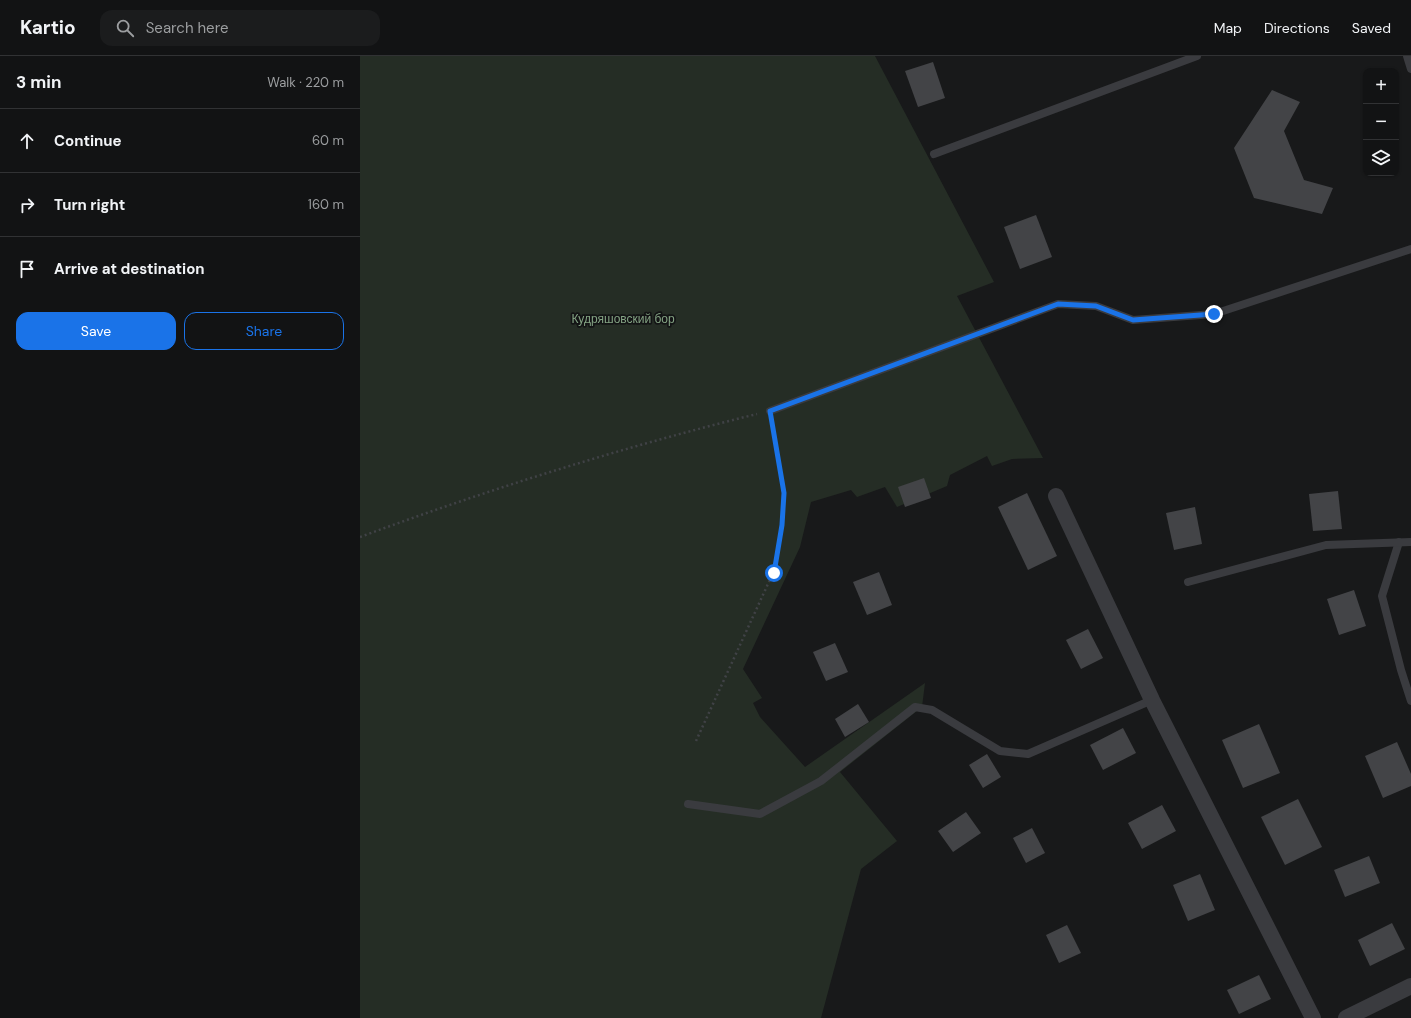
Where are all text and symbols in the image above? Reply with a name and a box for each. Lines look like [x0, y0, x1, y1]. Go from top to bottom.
search box [100, 10, 380, 46]
text: Kartio [20, 15, 76, 40]
icon: search [114, 17, 136, 39]
text: Search here [146, 18, 228, 38]
text: Map [1214, 19, 1242, 37]
text: Directions [1264, 19, 1330, 37]
text: Saved [1352, 19, 1391, 37]
map controls [1363, 68, 1399, 176]
button: + [1363, 68, 1399, 104]
text: 3 min [16, 71, 61, 93]
text: Walk · 220 m [267, 74, 344, 91]
button: − [1363, 104, 1399, 140]
icon: ahead [16, 130, 38, 152]
text: Continue [54, 131, 122, 151]
text: 60 m [312, 132, 344, 149]
button: layers [1363, 140, 1399, 176]
icon: right [16, 194, 38, 216]
text: Turn right [54, 195, 125, 215]
text: 160 m [308, 196, 344, 213]
icon: arrive [16, 258, 38, 280]
text: Arrive at destination [54, 259, 205, 279]
route end [1205, 305, 1223, 323]
park label: Кудряшовский бор [571, 311, 675, 327]
button: Save [16, 312, 176, 350]
button: Share [184, 312, 344, 350]
route start [765, 564, 783, 582]

